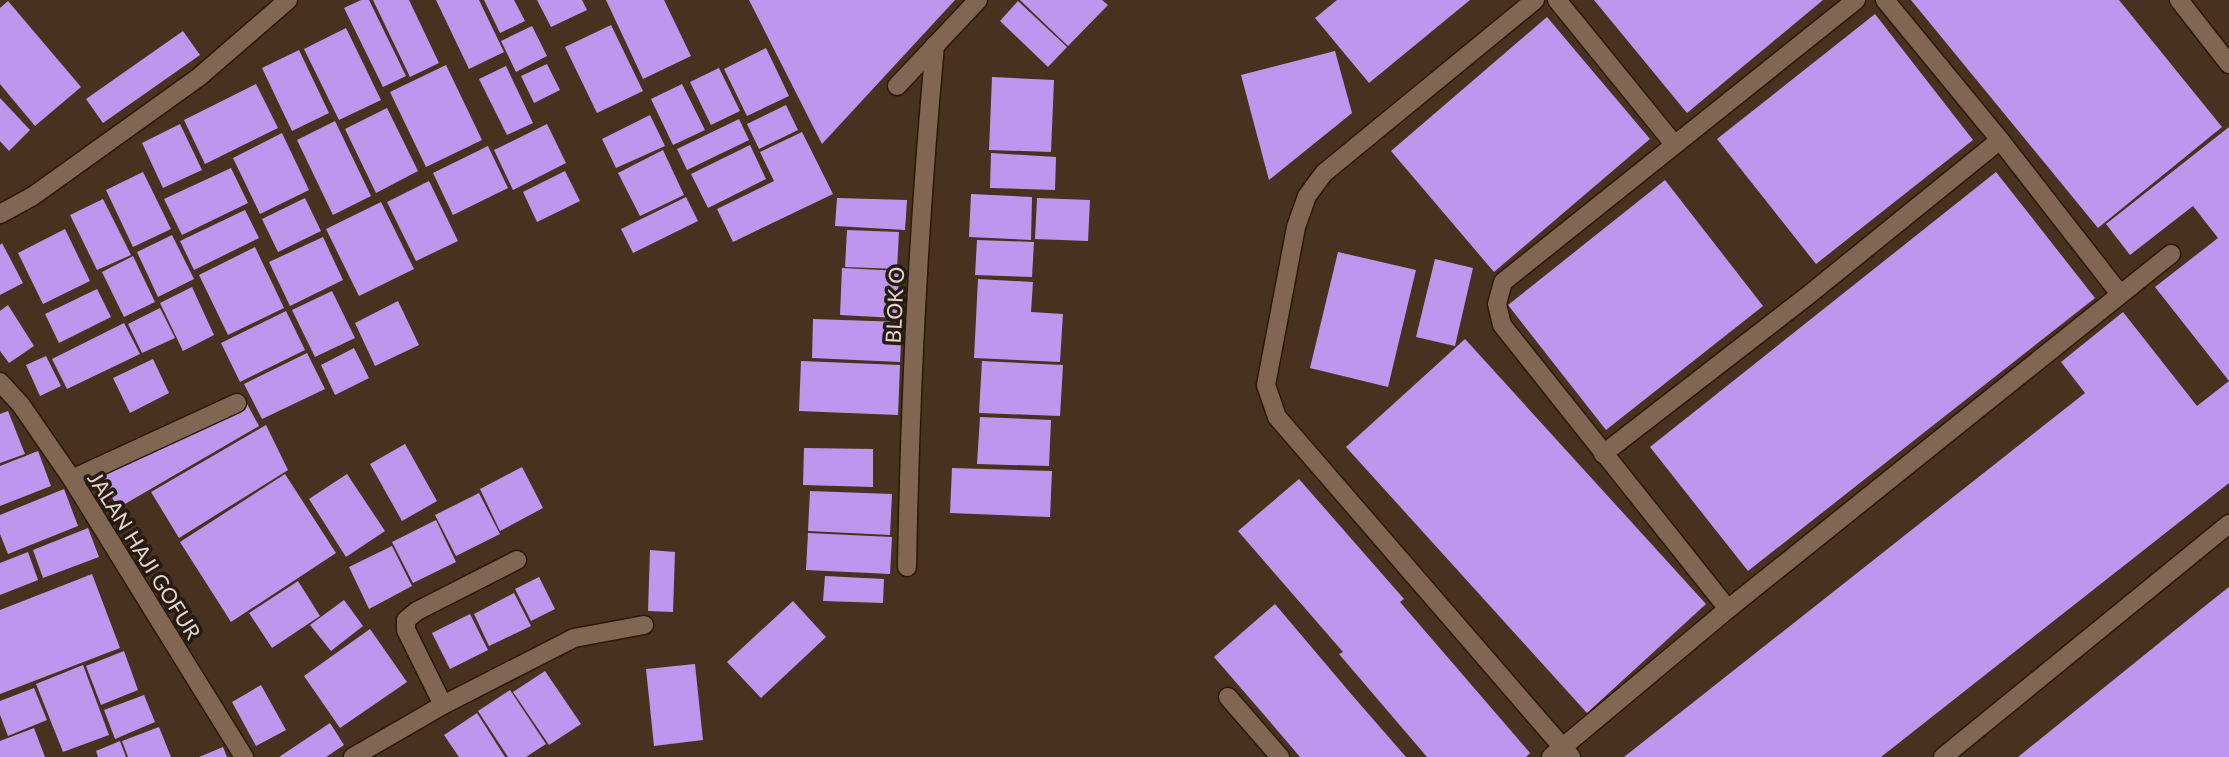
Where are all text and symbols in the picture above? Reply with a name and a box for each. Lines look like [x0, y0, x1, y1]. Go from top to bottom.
street label: BLOK O [880, 266, 908, 344]
street label: JALAN HAJI GOFUR [83, 467, 207, 644]

